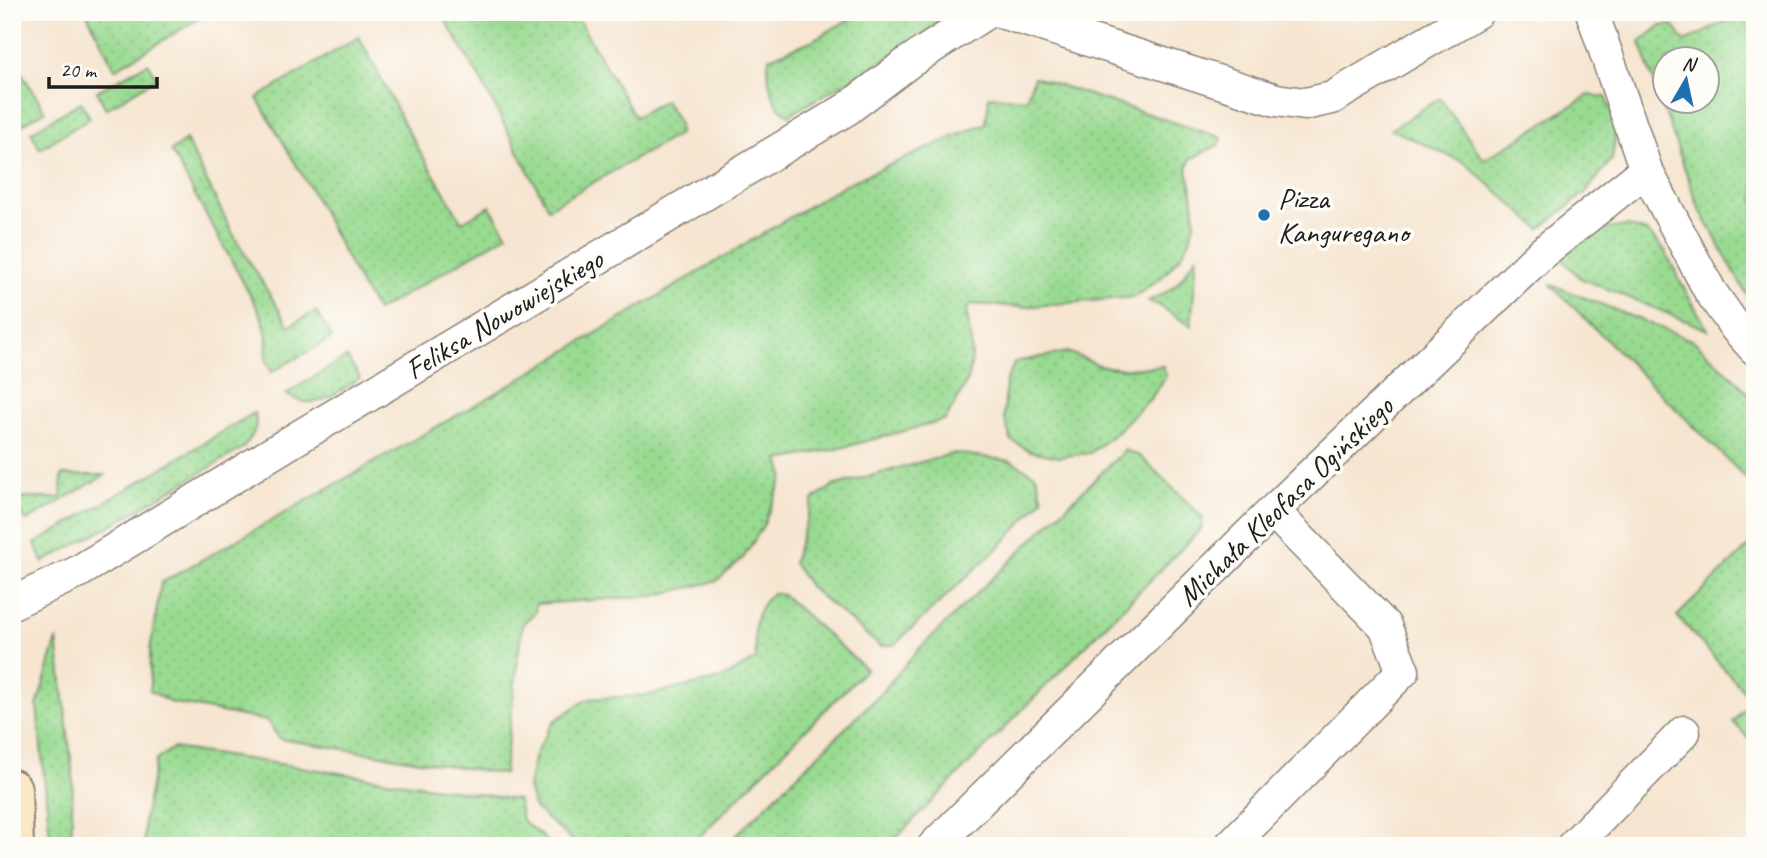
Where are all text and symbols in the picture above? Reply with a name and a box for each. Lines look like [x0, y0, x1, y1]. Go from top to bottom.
scale bar [49, 46, 158, 90]
north arrow [1652, 46, 1722, 116]
text: N [1681, 51, 1699, 77]
text: 20 m [60, 57, 98, 83]
place label: Pizza Kanguregano [1278, 179, 1412, 251]
marker: Pizza Kanguregano [1256, 207, 1272, 223]
street label: Feliksa Nowowiejskiego [398, 239, 611, 388]
street label: Michała Kleofasa Ogińskiego [1169, 387, 1402, 614]

